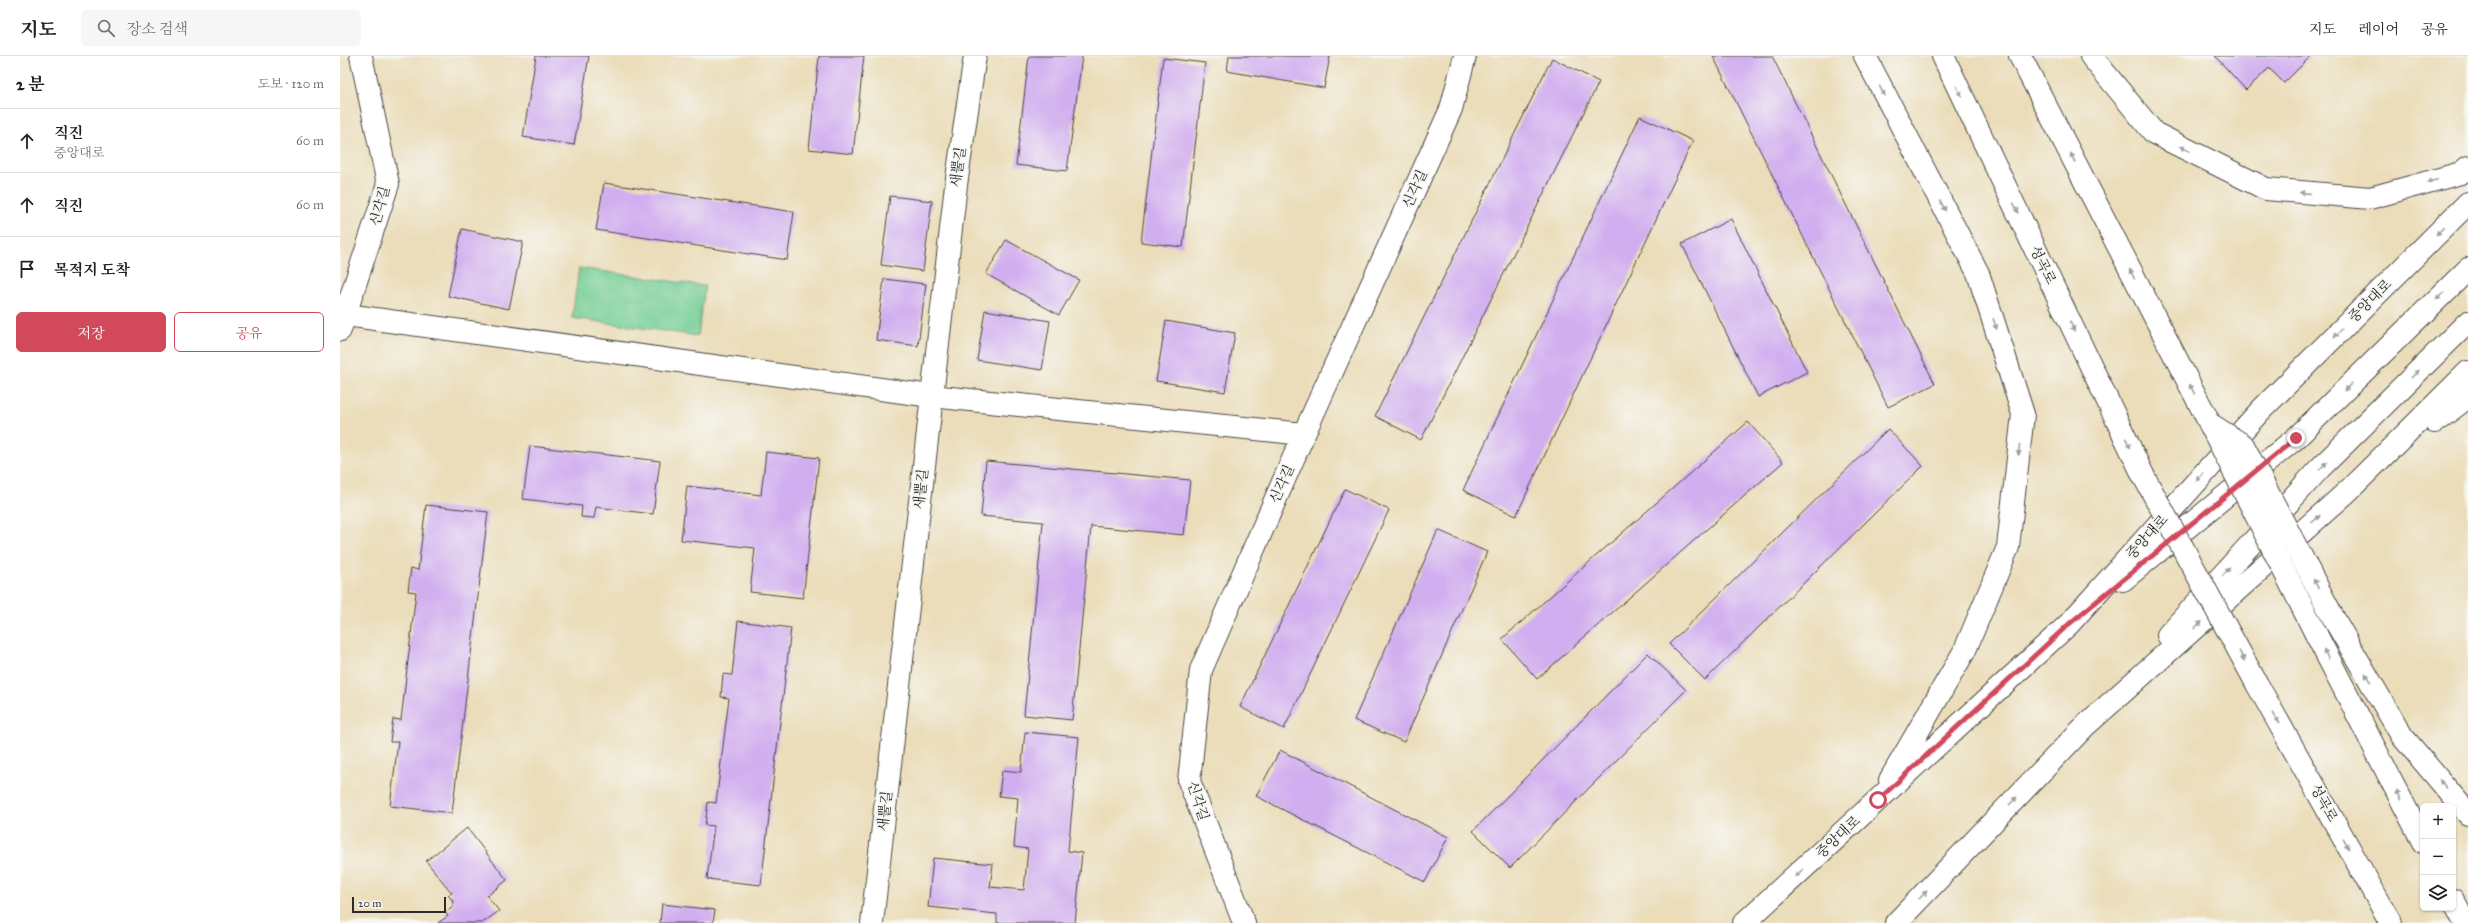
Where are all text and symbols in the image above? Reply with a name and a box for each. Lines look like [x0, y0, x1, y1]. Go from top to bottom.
search box [81, 10, 361, 46]
icon: search [95, 17, 117, 39]
text: 지도 [20, 18, 57, 41]
text: 장소 검색 [127, 20, 188, 38]
text: 지도 [2309, 21, 2336, 38]
text: 레이어 [2358, 21, 2399, 38]
text: 공유 [2421, 21, 2448, 38]
text: 2 분 [16, 74, 44, 95]
text: 도보 · 120 m [258, 76, 324, 92]
one-way arrow [1879, 85, 1885, 97]
one-way arrow [1956, 85, 1962, 97]
text: 직진 [54, 124, 83, 142]
icon: ahead [16, 130, 38, 152]
text: 60 m [296, 133, 324, 149]
text: 중앙대로 [54, 145, 104, 161]
one-way arrow [2179, 145, 2190, 152]
street label: 새뿔길 [947, 146, 969, 188]
one-way arrow [2070, 153, 2076, 164]
street label: 신각길 [1399, 167, 1431, 211]
one-way arrow [2426, 178, 2438, 184]
street label: 신각길 [367, 184, 393, 228]
one-way arrow [2299, 189, 2311, 196]
icon: ahead [16, 194, 38, 216]
text: 직진 [54, 197, 83, 215]
text: 60 m [296, 197, 324, 213]
one-way arrow [1940, 200, 1946, 212]
one-way arrow [2012, 203, 2019, 214]
one-way arrow [2435, 226, 2445, 236]
street label: 성곡로 [2026, 243, 2060, 287]
icon: arrive [16, 258, 38, 280]
text: 목적지 도착 [54, 261, 130, 279]
one-way arrow [2129, 268, 2135, 280]
street label: 중앙대로 [2345, 276, 2395, 326]
one-way arrow [2435, 291, 2445, 301]
button: 저장 [16, 312, 166, 352]
button: 공유 [174, 312, 324, 352]
one-way arrow [1992, 319, 1998, 331]
one-way arrow [2069, 320, 2075, 331]
one-way arrow [2333, 328, 2343, 337]
one-way arrow [2410, 369, 2420, 379]
one-way arrow [2343, 382, 2353, 392]
one-way arrow [2189, 384, 2195, 395]
route end [2287, 429, 2305, 447]
one-way arrow [2125, 437, 2131, 449]
one-way arrow [2016, 444, 2022, 456]
one-way arrow [2318, 461, 2328, 471]
street label: 신각길 [1266, 462, 1298, 506]
street label: 새뿔길 [910, 468, 932, 510]
one-way arrow [2196, 472, 2205, 482]
street label: 중앙대로 [2123, 511, 2172, 563]
one-way arrow [2311, 515, 2321, 524]
one-way arrow [2221, 567, 2230, 577]
one-way arrow [2312, 578, 2319, 590]
one-way arrow [2193, 620, 2203, 629]
one-way arrow [2323, 648, 2329, 660]
one-way arrow [2239, 651, 2246, 662]
one-way arrow [2365, 672, 2372, 684]
one-way arrow [2273, 712, 2280, 724]
street label: 신각길 [1184, 779, 1212, 823]
one-way arrow [2438, 779, 2447, 790]
street label: 성곡로 [2307, 781, 2341, 825]
one-way arrow [2395, 789, 2402, 800]
street label: 새뿔길 [874, 790, 896, 832]
route start [1869, 791, 1887, 809]
one-way arrow [2008, 796, 2018, 806]
map controls [2420, 803, 2456, 911]
button: + [2420, 803, 2456, 839]
street label: 중앙대로 [1812, 812, 1864, 862]
one-way arrow [2343, 838, 2350, 849]
button: − [2420, 839, 2456, 875]
one-way arrow [1794, 868, 1804, 877]
button: layers [2420, 875, 2456, 911]
one-way arrow [1918, 890, 1928, 900]
scale bar [352, 895, 446, 914]
text: 20 m [358, 897, 381, 910]

